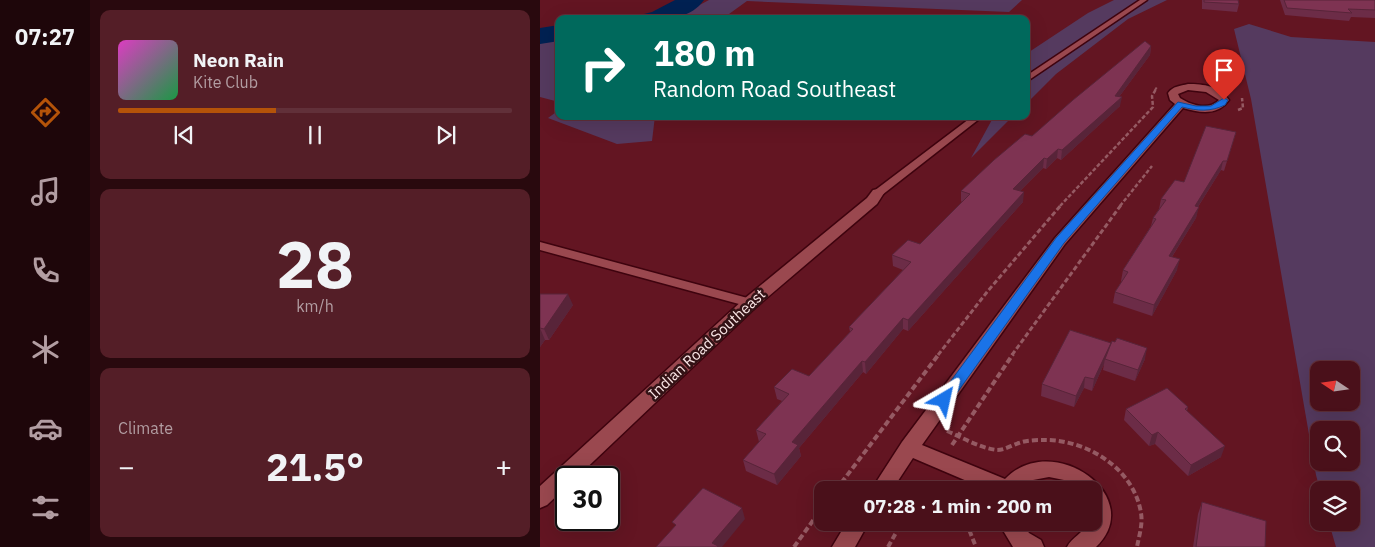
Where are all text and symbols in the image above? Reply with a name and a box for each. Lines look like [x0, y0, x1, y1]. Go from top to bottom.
text: 07:27 [15, 22, 75, 51]
text: 180 m [653, 30, 756, 76]
icon: right [570, 35, 635, 100]
text: Neon Rain [193, 48, 284, 72]
pin [1203, 49, 1245, 100]
icon: arrive [1210, 56, 1238, 84]
text: Kite Club [193, 72, 258, 92]
text: Random Road Southeast [653, 74, 896, 103]
icon: directions [28, 95, 63, 130]
icon: previous [170, 121, 198, 149]
icon: pause [301, 121, 329, 149]
icon: next [432, 121, 460, 149]
icon: music [28, 174, 63, 209]
text: 28 [276, 221, 354, 306]
icon: phone [28, 253, 63, 288]
street label: Indian Road Southeast [644, 284, 769, 403]
text: km/h [296, 296, 334, 316]
icon: climate [28, 332, 63, 367]
north arrow [1310, 361, 1360, 411]
map controls [1310, 361, 1360, 531]
position arrow [917, 373, 969, 425]
icon: car [28, 411, 63, 446]
text: Climate [118, 418, 173, 438]
button: search [1310, 421, 1360, 471]
text: 21.5° [266, 442, 364, 491]
text: − [118, 448, 135, 485]
text: + [495, 448, 512, 485]
speed limit sign: 30 [555, 466, 620, 531]
button: layers [1310, 481, 1360, 531]
icon: filters [28, 490, 63, 525]
text: 07:28 · 1 min · 200 m [864, 494, 1052, 518]

